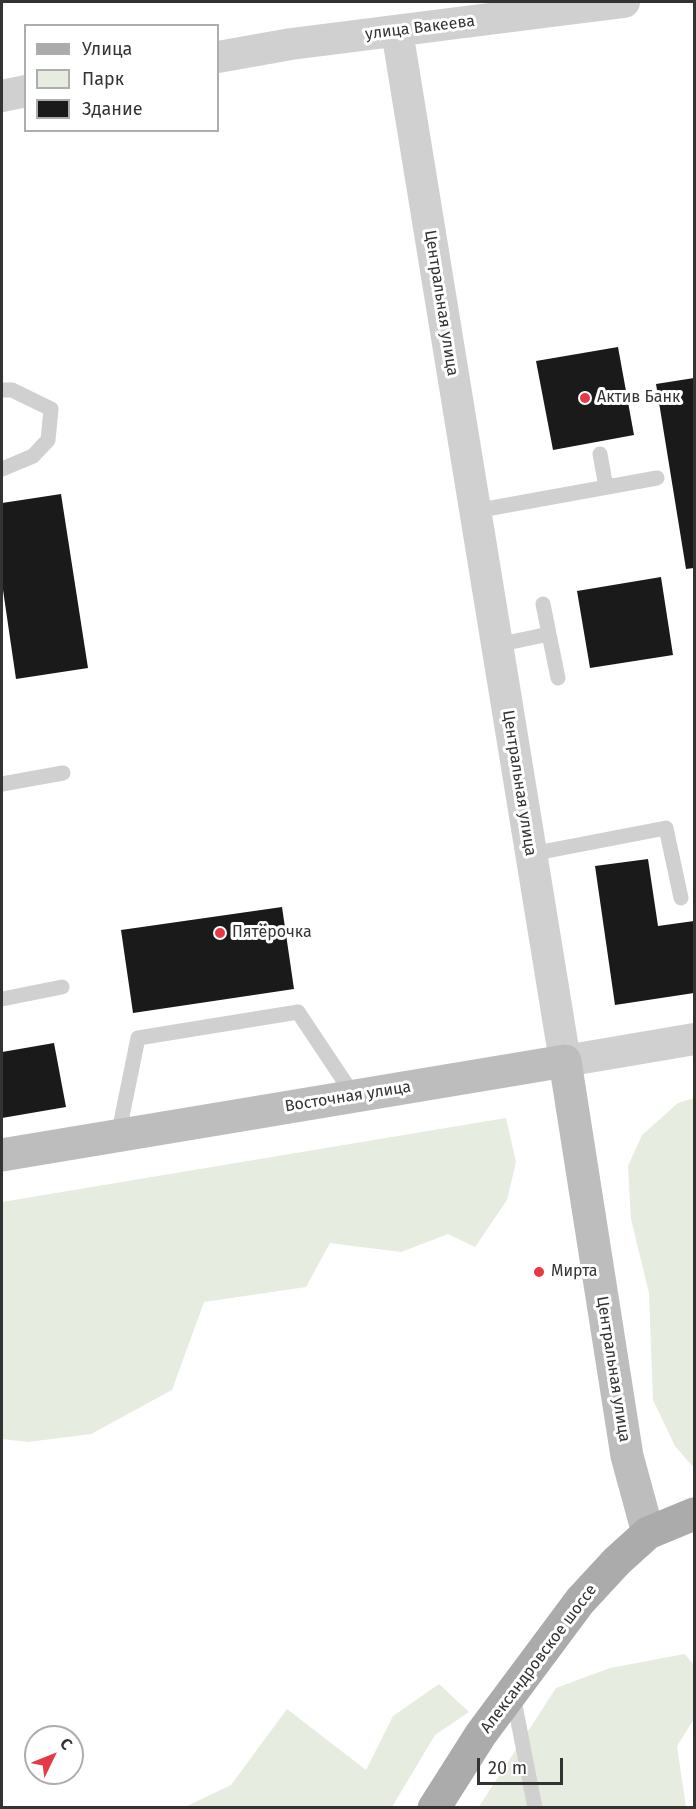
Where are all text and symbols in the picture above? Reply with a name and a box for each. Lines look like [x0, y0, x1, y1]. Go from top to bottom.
street label: улица Вакеева [364, 12, 476, 44]
legend [24, 24, 219, 132]
text: Улица [82, 38, 132, 60]
text: Парк [82, 68, 124, 90]
text: Здание [82, 98, 143, 120]
street label: Центральная улица [420, 229, 462, 377]
place label: Актив Банк [597, 388, 680, 408]
marker: Актив Банк [578, 391, 592, 405]
street label: Центральная улица [498, 709, 540, 857]
place label: Пятёрочка [232, 923, 312, 943]
marker: Пятёрочка [213, 926, 227, 940]
street label: Восточная улица [284, 1078, 412, 1116]
place label: Мирта [551, 1262, 597, 1282]
marker: Мирта [532, 1265, 546, 1279]
street label: Центральная улица [592, 1295, 634, 1443]
street label: Александровское шоссе [477, 1581, 601, 1737]
north arrow [24, 1725, 84, 1785]
text: С [56, 1734, 76, 1754]
scale bar [480, 1746, 566, 1784]
text: 20 m [488, 1757, 527, 1779]

